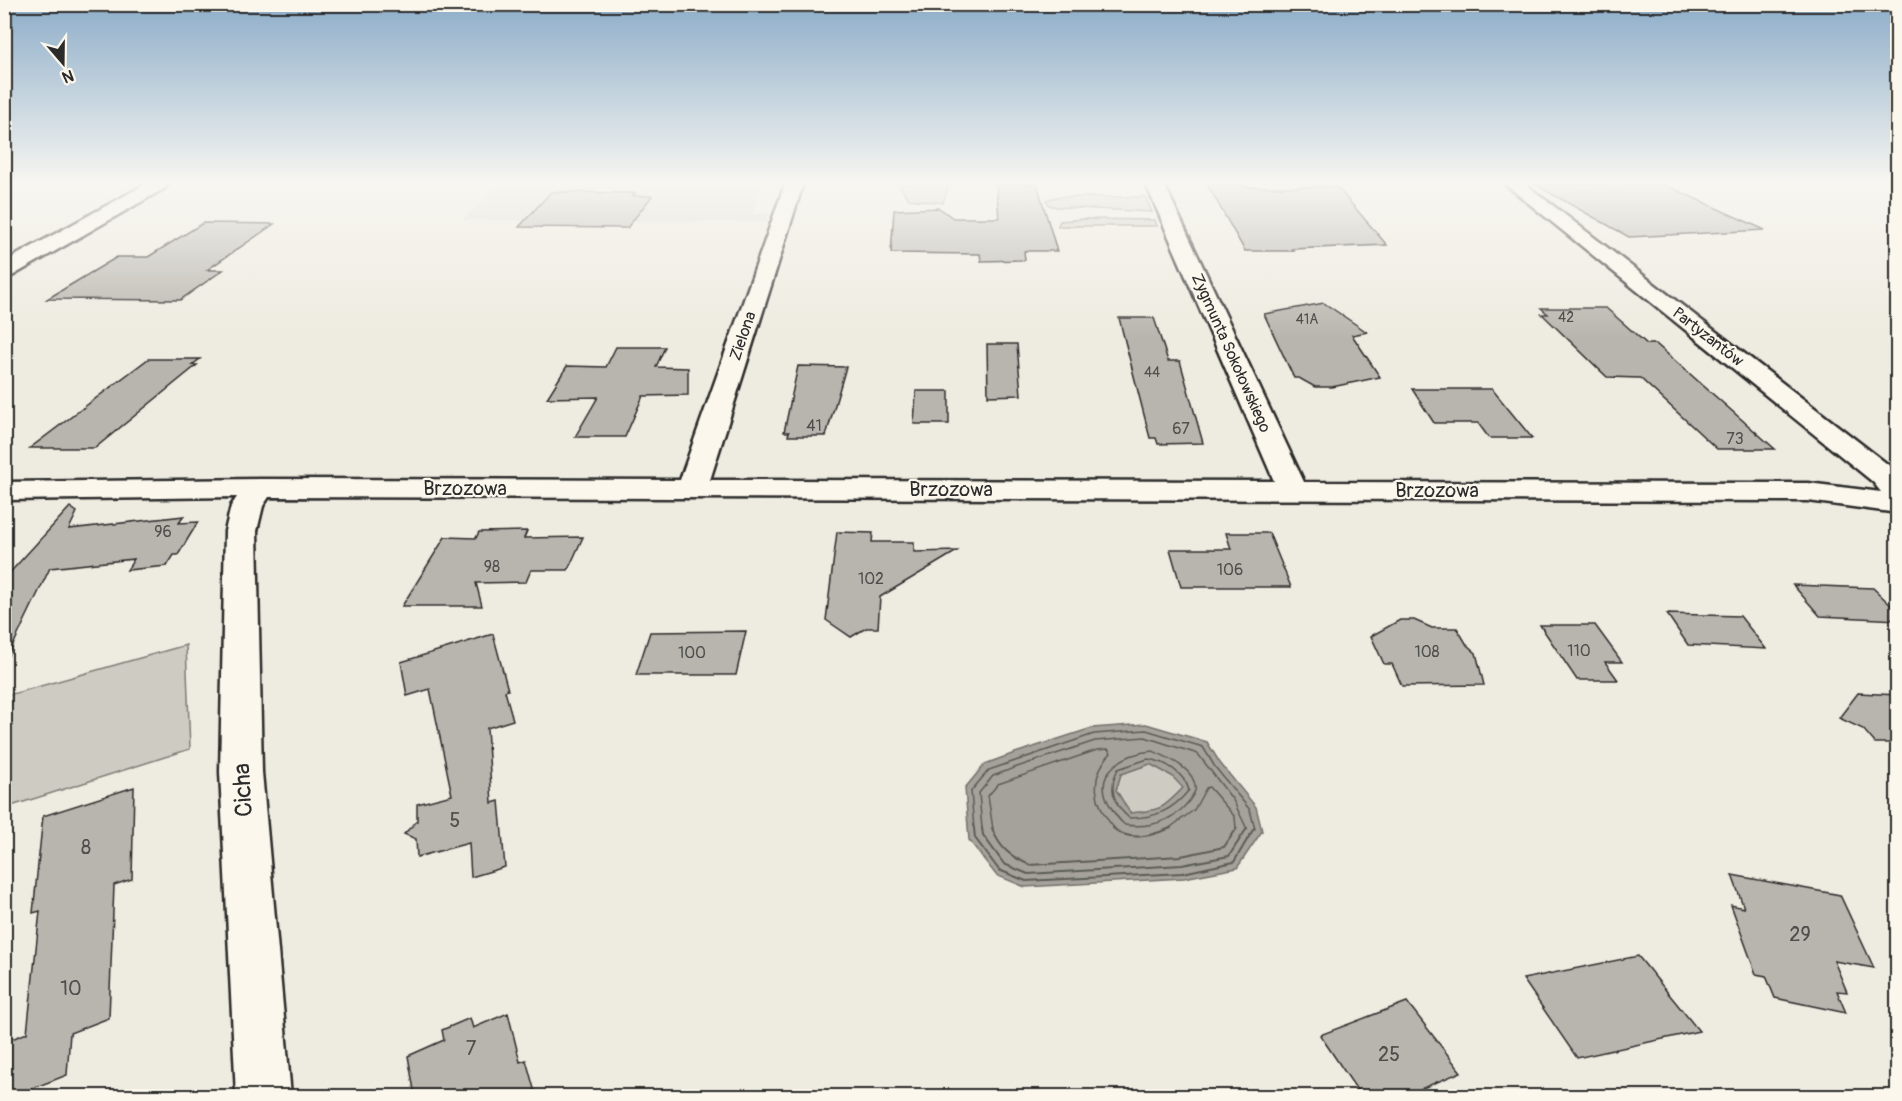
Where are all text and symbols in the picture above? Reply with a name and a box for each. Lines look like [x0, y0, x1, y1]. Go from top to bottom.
north arrow [33, 33, 93, 93]
text: N [59, 65, 76, 87]
street label: Zygmunta Sokołowskiego [1187, 270, 1275, 436]
street label: Partyzantów [1668, 303, 1748, 371]
street label: Zielona [725, 309, 761, 363]
house number: 42 [1558, 309, 1574, 326]
house number: 41A [1296, 311, 1318, 328]
house number: 44 [1144, 364, 1160, 381]
house number: 41 [806, 416, 822, 436]
house number: 67 [1172, 419, 1190, 439]
house number: 73 [1726, 429, 1744, 449]
street label: Brzozowa [423, 476, 507, 501]
street label: Brzozowa [909, 477, 993, 502]
street label: Brzozowa [1395, 478, 1479, 503]
house number: 96 [154, 522, 172, 542]
house number: 98 [484, 557, 500, 577]
house number: 106 [1217, 560, 1243, 580]
house number: 102 [858, 569, 884, 589]
house number: 110 [1567, 641, 1591, 661]
house number: 108 [1414, 642, 1440, 662]
house number: 100 [678, 643, 706, 663]
street label: Cicha [227, 762, 259, 818]
house number: 5 [450, 808, 460, 833]
house number: 8 [81, 835, 91, 860]
house number: 29 [1789, 922, 1811, 947]
house number: 10 [60, 976, 82, 1001]
house number: 7 [466, 1036, 477, 1061]
house number: 25 [1378, 1042, 1400, 1067]

